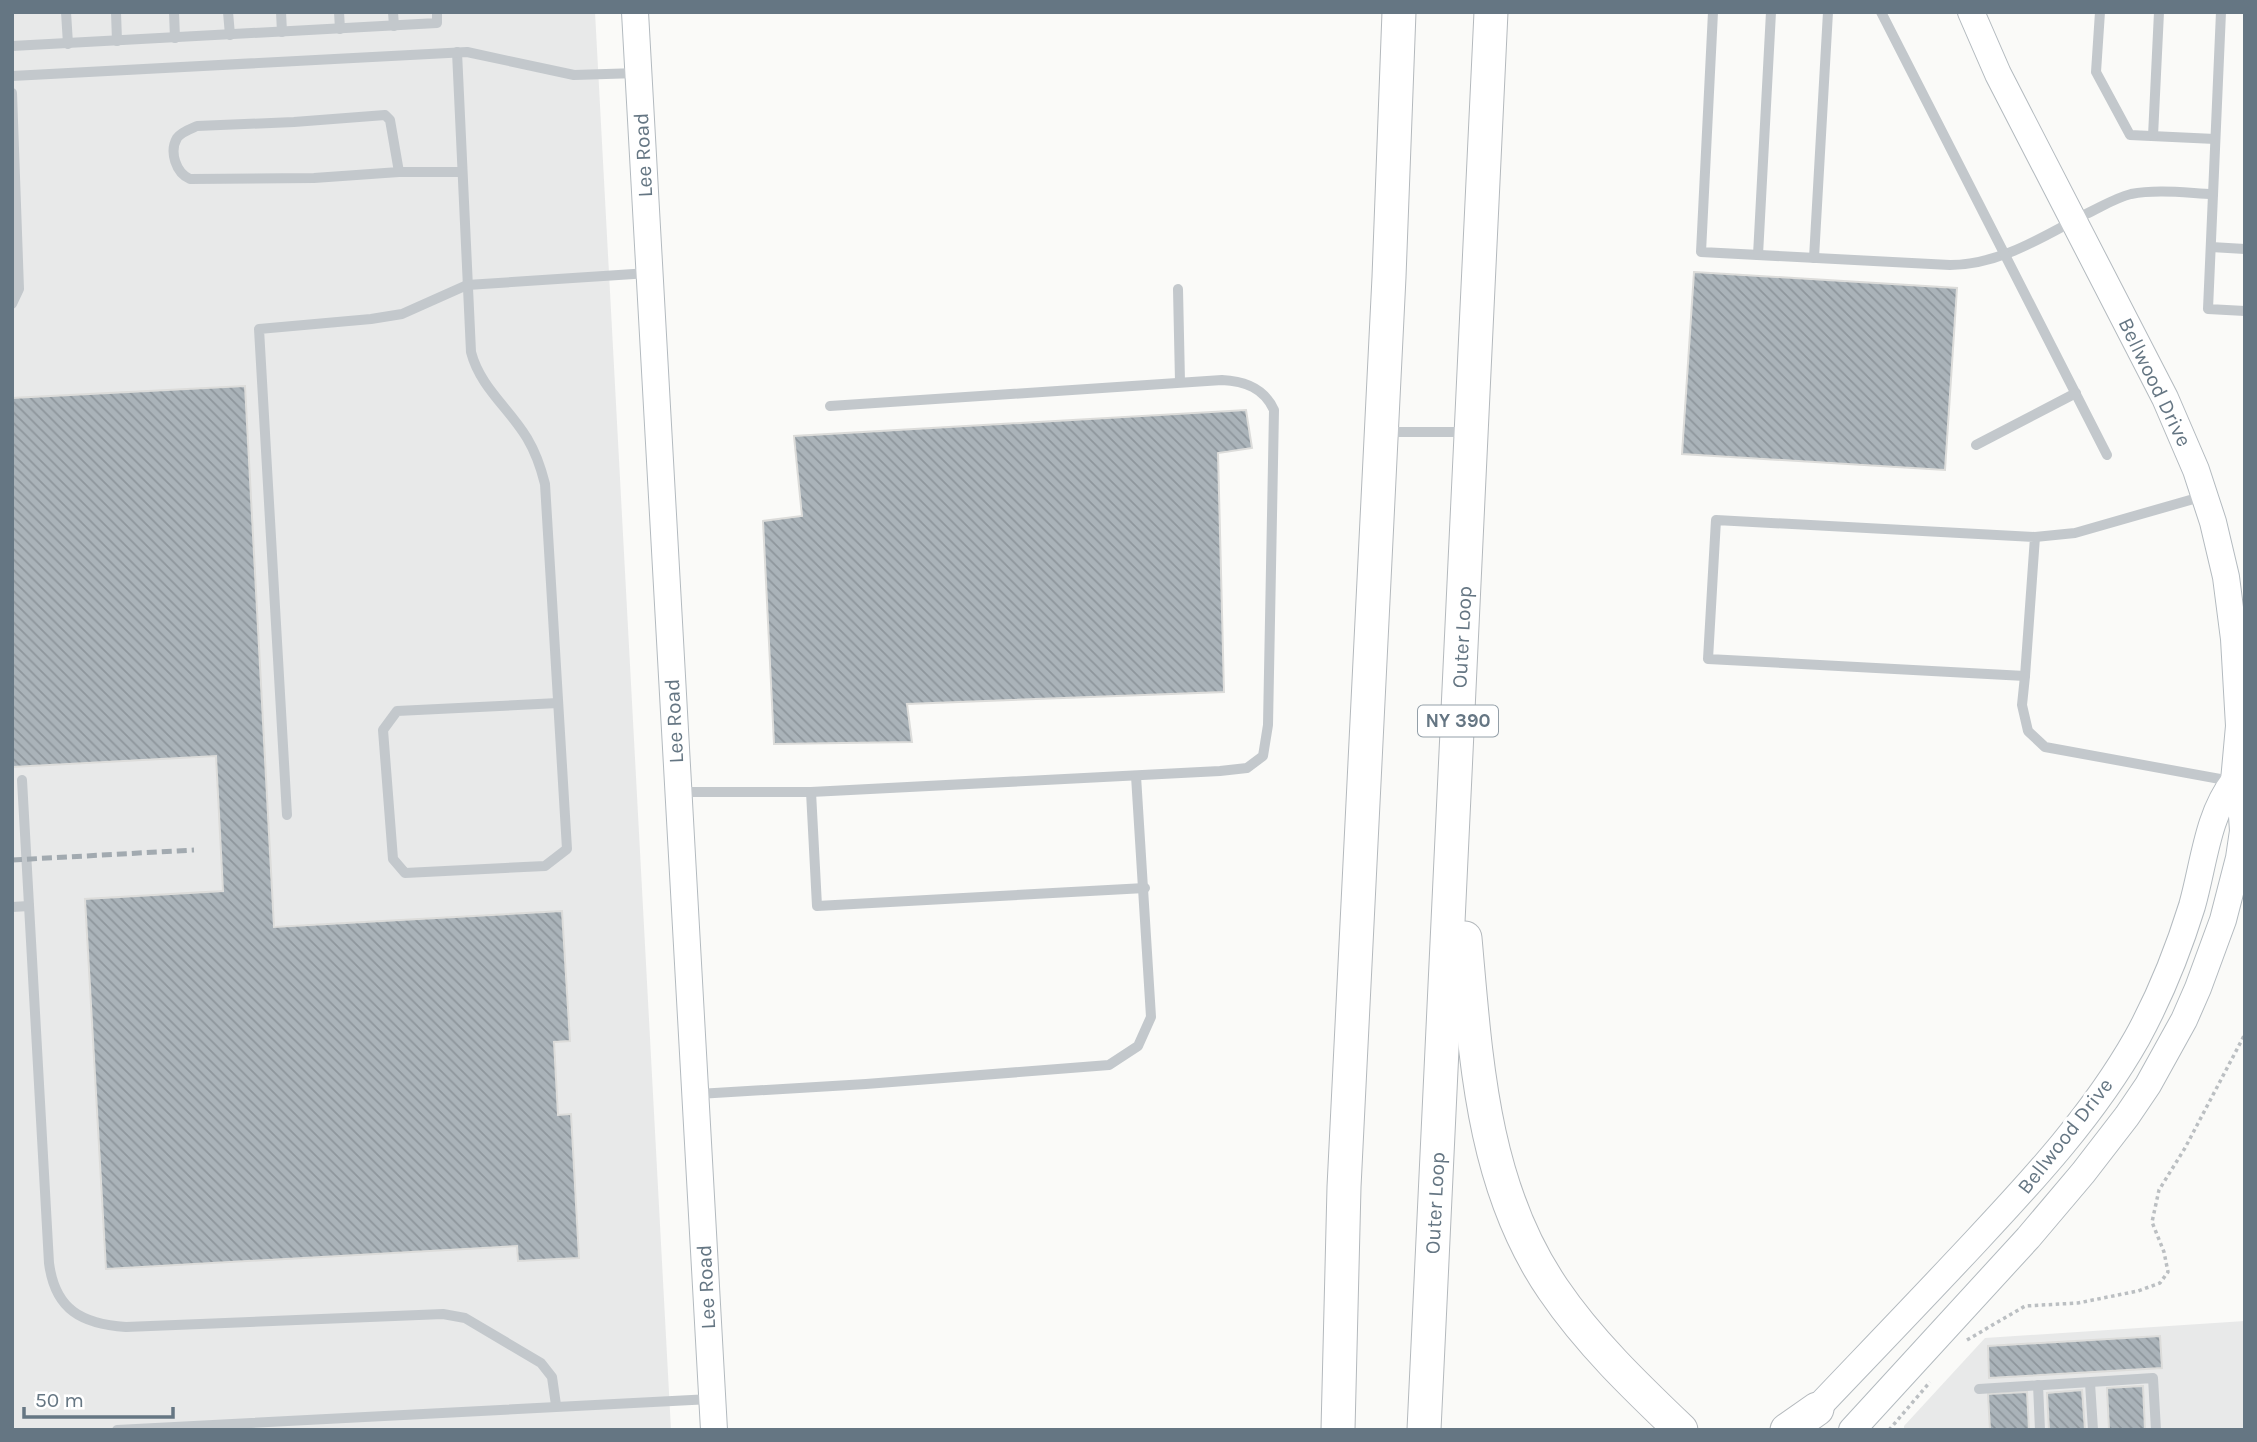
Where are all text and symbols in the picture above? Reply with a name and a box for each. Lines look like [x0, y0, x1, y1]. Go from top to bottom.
street label: Lee Road [629, 112, 657, 198]
street label: Bellwood Drive [2113, 314, 2197, 450]
street label: Outer Loop [1447, 585, 1477, 689]
street label: Lee Road [660, 678, 688, 764]
road number: NY 390 [1418, 706, 1498, 736]
street label: Bellwood Drive [2012, 1073, 2118, 1199]
street label: Outer Loop [1420, 1151, 1450, 1255]
street label: Lee Road [692, 1244, 720, 1330]
scale bar [24, 1376, 173, 1420]
text: 50 m [35, 1388, 84, 1412]

